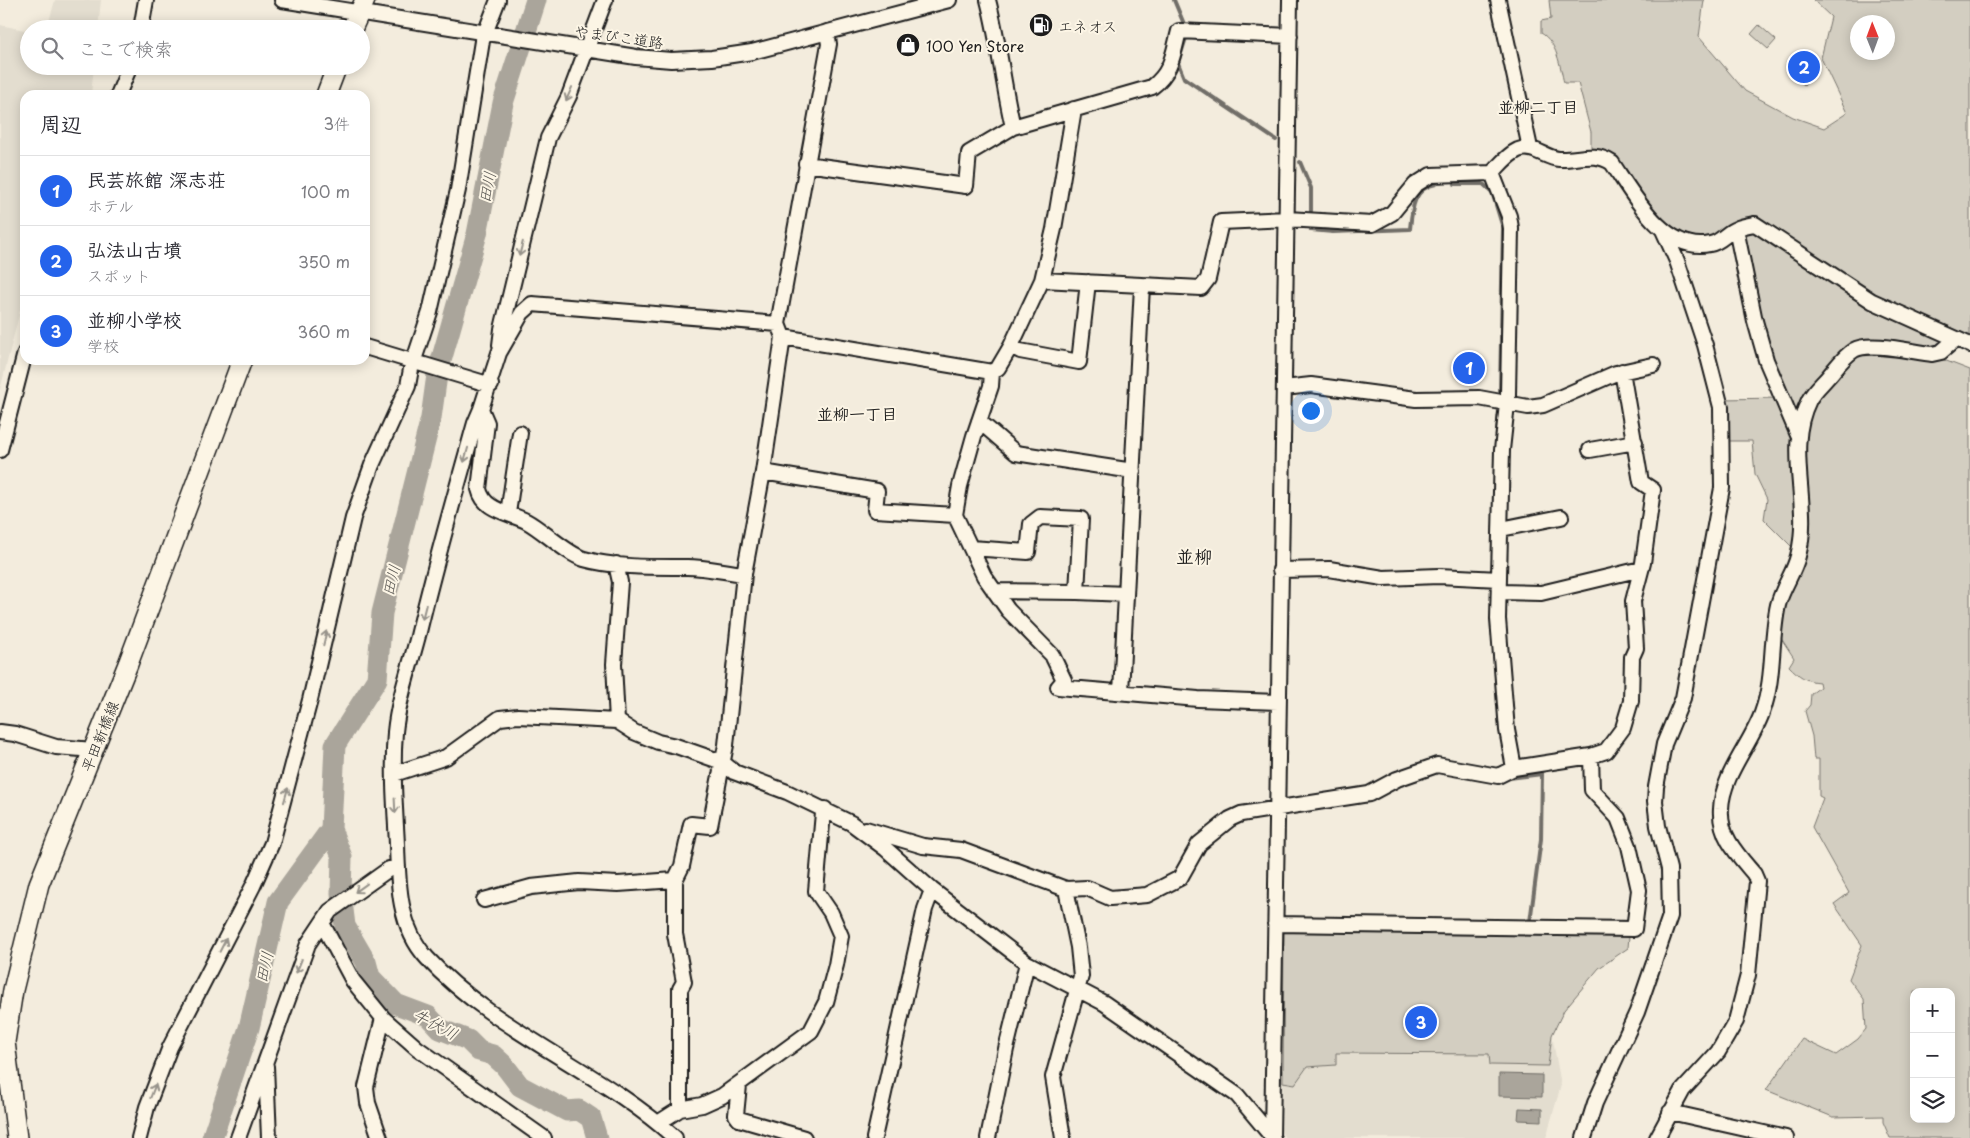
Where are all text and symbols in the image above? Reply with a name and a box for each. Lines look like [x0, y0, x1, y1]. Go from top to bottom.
fuel station icon: エネオス [1028, 12, 1054, 38]
place label: エネオス [1058, 14, 1117, 37]
north arrow [1850, 15, 1895, 60]
street label: やまびこ道路 [573, 18, 665, 54]
search box [20, 20, 370, 75]
shop icon: 100 Yen Store [895, 32, 921, 58]
icon: search [38, 34, 66, 62]
text: ここで検索 [78, 34, 173, 62]
place label: 100 Yen Store [926, 34, 1024, 57]
pin: 2 [1788, 48, 1820, 86]
one-way arrow [564, 86, 574, 101]
district label: 並柳二丁目 [1498, 94, 1578, 118]
text: 周辺 [40, 107, 82, 139]
text: 3件 [323, 111, 350, 135]
text: 民芸旅館 深志荘 [87, 165, 226, 193]
water label: 田川 [471, 169, 501, 205]
text: 1 [52, 179, 60, 203]
text: 100 m [301, 179, 350, 203]
text: ホテル [87, 193, 134, 217]
text: 弘法山古墳 [87, 235, 182, 263]
one-way arrow [516, 240, 525, 256]
text: 2 [50, 249, 62, 273]
text: 350 m [298, 249, 350, 273]
text: スポット [87, 263, 151, 287]
text: 並柳小学校 [87, 305, 182, 333]
text: 3 [51, 319, 61, 343]
text: 360 m [298, 319, 350, 343]
text: 学校 [87, 333, 119, 357]
pin: 1 [1453, 349, 1485, 387]
your location [1298, 398, 1324, 424]
district label: 並柳一丁目 [817, 401, 897, 425]
one-way arrow [461, 446, 470, 462]
district label: 並柳 [1176, 542, 1212, 569]
water label: 田川 [374, 562, 406, 598]
one-way arrow [418, 603, 428, 619]
one-way arrow [321, 630, 330, 646]
street label: 平田新橋線 [74, 697, 124, 775]
one-way arrow [281, 788, 291, 804]
one-way arrow [390, 798, 400, 814]
one-way arrow [355, 883, 368, 894]
one-way arrow [219, 938, 228, 953]
water label: 田川 [248, 949, 278, 985]
one-way arrow [294, 958, 303, 973]
map controls [1910, 988, 1955, 1123]
button: + [1910, 988, 1955, 1033]
water label: 牛伏川 [409, 1001, 463, 1045]
pin: 3 [1405, 1003, 1437, 1041]
button: − [1910, 1033, 1955, 1078]
button: layers [1910, 1078, 1955, 1123]
one-way arrow [149, 1084, 158, 1099]

